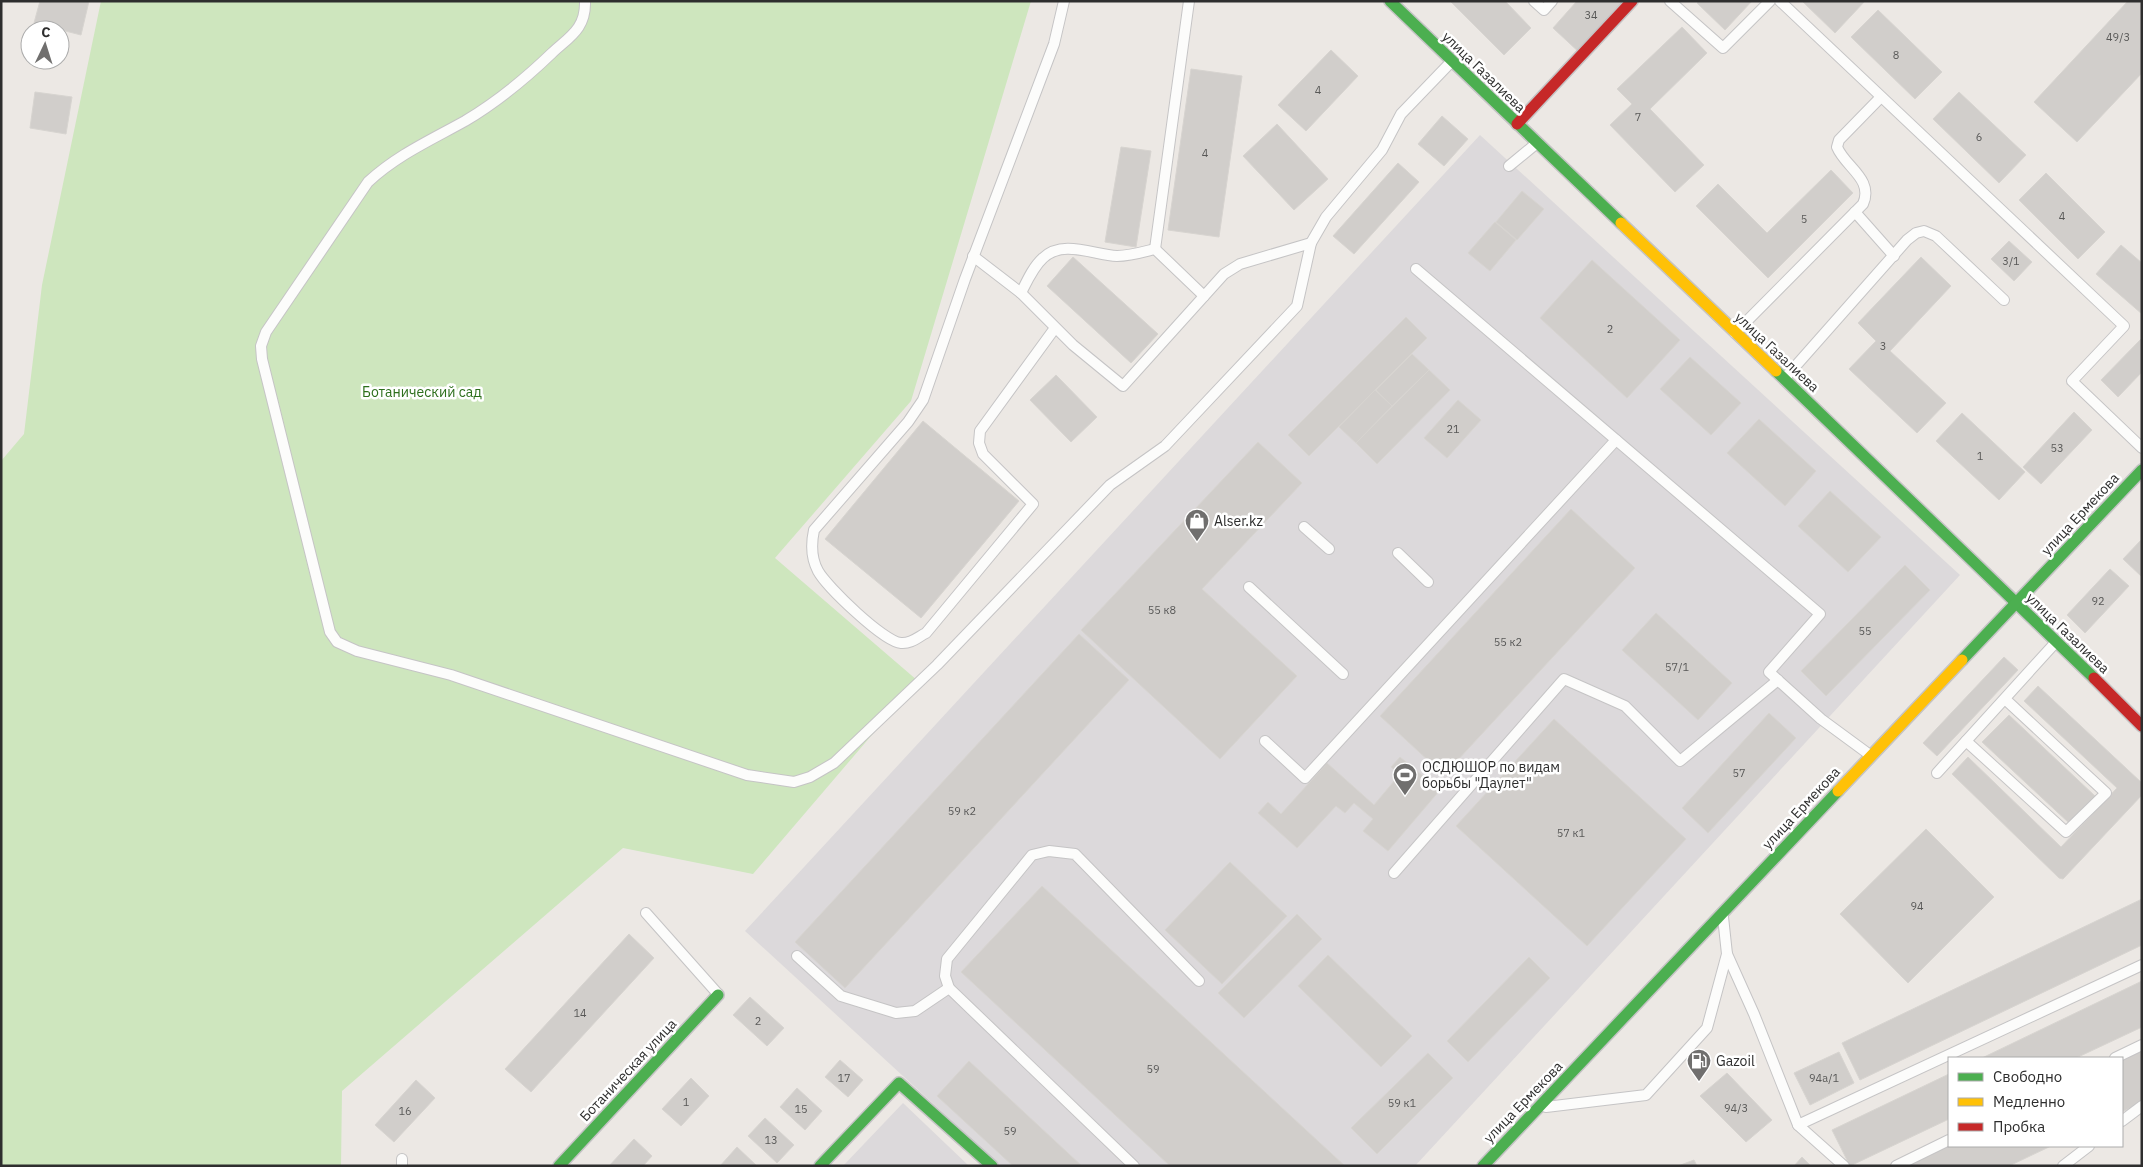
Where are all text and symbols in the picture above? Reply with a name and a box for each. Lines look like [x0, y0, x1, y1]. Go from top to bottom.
house number: 34 [1584, 8, 1598, 22]
north arrow [20, 20, 70, 70]
text: С [41, 23, 51, 41]
street label: улица Газалиева [1439, 28, 1530, 117]
house number: 49/3 [2106, 30, 2130, 44]
house number: 8 [1893, 48, 1899, 62]
house number: 4 [1315, 83, 1322, 97]
house number: 7 [1635, 110, 1641, 124]
house number: 6 [1976, 130, 1982, 144]
house number: 4 [1202, 146, 1209, 160]
house number: 4 [2059, 209, 2066, 223]
house number: 5 [1801, 212, 1807, 226]
house number: 3/1 [2002, 254, 2020, 268]
street label: улица Газалиева [1731, 308, 1823, 396]
house number: 2 [1607, 322, 1613, 336]
house number: 3 [1880, 339, 1886, 353]
park label: Ботанический сад [362, 383, 482, 401]
house number: 21 [1446, 422, 1460, 436]
house number: 53 [2050, 441, 2064, 455]
house number: 1 [1977, 449, 1984, 463]
street label: улица Ермекова [2037, 469, 2123, 559]
shop icon: Alser.kz [1184, 508, 1210, 542]
place label: Alser.kz [1214, 512, 1263, 530]
street label: улица Газалиева [2023, 589, 2114, 678]
house number: 92 [2091, 594, 2105, 608]
house number: 55 к8 [1148, 603, 1176, 617]
house number: 55 [1858, 624, 1872, 638]
house number: 55 к2 [1494, 635, 1522, 649]
house number: 57/1 [1665, 660, 1689, 674]
place label: ОСДЮШОР по видам борьбы "Даулет" [1422, 758, 1560, 792]
sports icon: ОСДЮШОР по видам борьбы "Даулет" [1392, 762, 1418, 796]
street label: улица Ермекова [1758, 763, 1844, 853]
house number: 57 [1732, 766, 1746, 780]
house number: 59 к2 [948, 804, 976, 818]
house number: 57 к1 [1557, 826, 1586, 840]
house number: 94 [1910, 899, 1924, 913]
house number: 14 [573, 1006, 587, 1020]
house number: 2 [755, 1014, 761, 1028]
street label: Ботаническая улица [576, 1015, 681, 1125]
fuel station icon: Gazoil [1686, 1048, 1712, 1082]
place label: Gazoil [1716, 1052, 1755, 1070]
street label: улица Ермекова [1480, 1057, 1567, 1147]
legend [1948, 1057, 2123, 1147]
house number: 59 [1146, 1062, 1160, 1076]
text: Свободно [1993, 1067, 2062, 1086]
house number: 17 [837, 1071, 851, 1085]
house number: 94а/1 [1809, 1071, 1839, 1085]
text: Медленно [1993, 1092, 2065, 1111]
house number: 1 [683, 1095, 690, 1109]
house number: 59 к1 [1388, 1096, 1417, 1110]
house number: 94/3 [1724, 1101, 1748, 1115]
house number: 15 [794, 1102, 808, 1116]
house number: 16 [398, 1104, 412, 1118]
text: Пробка [1993, 1117, 2045, 1136]
house number: 59 [1003, 1124, 1017, 1138]
house number: 13 [764, 1133, 778, 1147]

